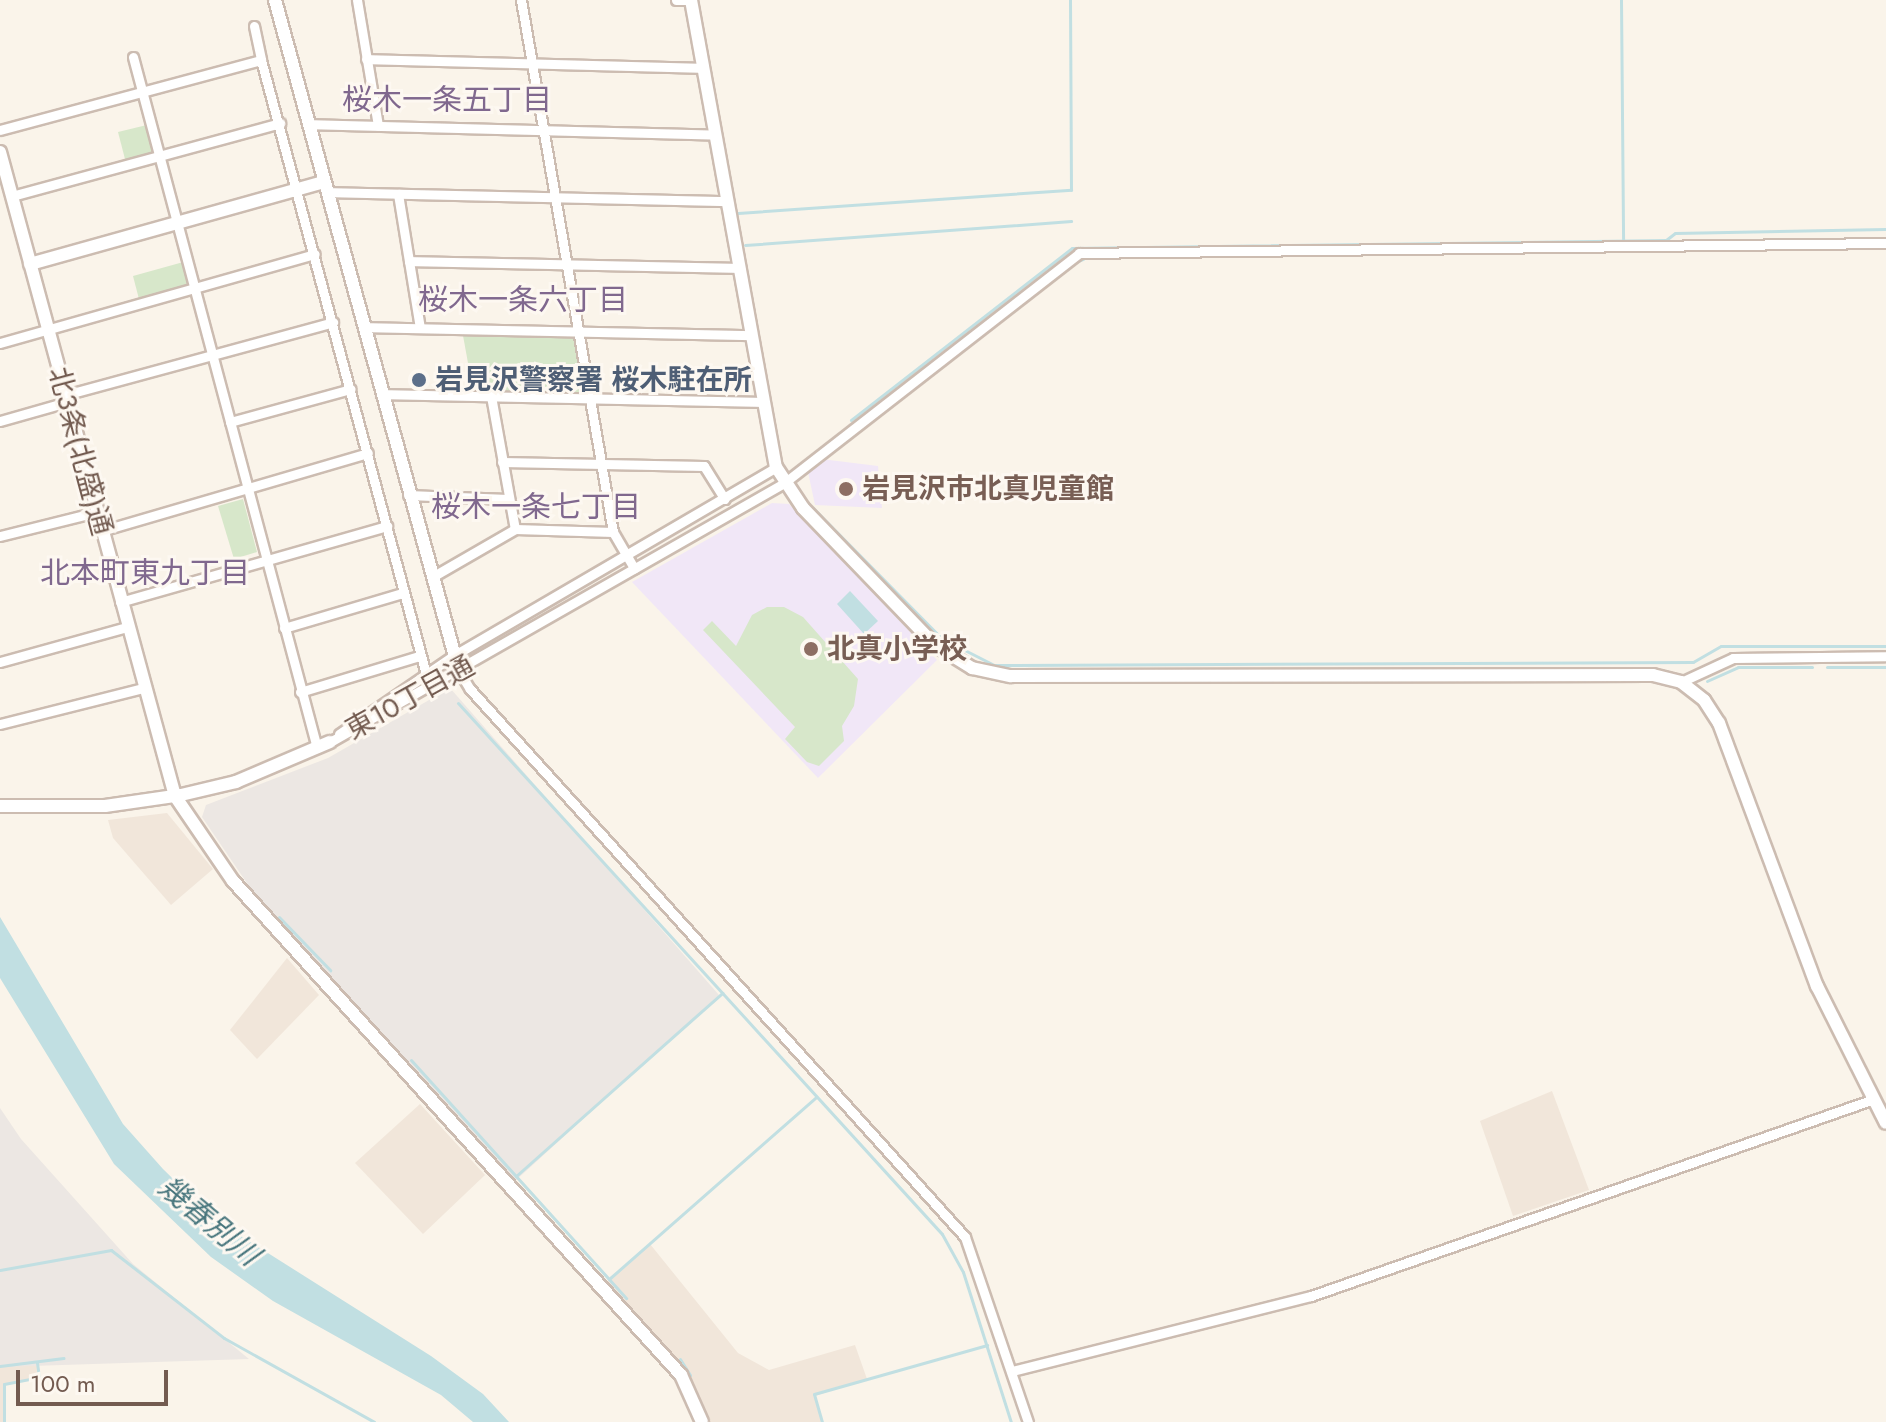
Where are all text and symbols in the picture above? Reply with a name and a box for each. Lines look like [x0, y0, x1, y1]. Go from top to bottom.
district label: 桜木一条五丁目 [342, 82, 552, 118]
district label: 桜木一条六丁目 [418, 282, 628, 318]
street label: 北3条(北盛)通 [41, 363, 119, 539]
place label: 岩見沢警察署 桜木駐在所 [435, 363, 751, 397]
marker: 岩見沢警察署 桜木駐在所 [410, 371, 428, 389]
place label: 岩見沢市北真児童館 [862, 472, 1114, 506]
marker: 岩見沢市北真児童館 [837, 480, 855, 498]
district label: 桜木一条七丁目 [431, 489, 641, 525]
district label: 北本町東九丁目 [40, 555, 250, 591]
place label: 北真小学校 [827, 632, 967, 666]
marker: 北真小学校 [802, 640, 820, 658]
street label: 東10丁目通 [340, 649, 480, 747]
water label: 幾春別川 [151, 1169, 267, 1273]
scale bar [20, 1354, 172, 1404]
text: 100 m [30, 1366, 96, 1401]

